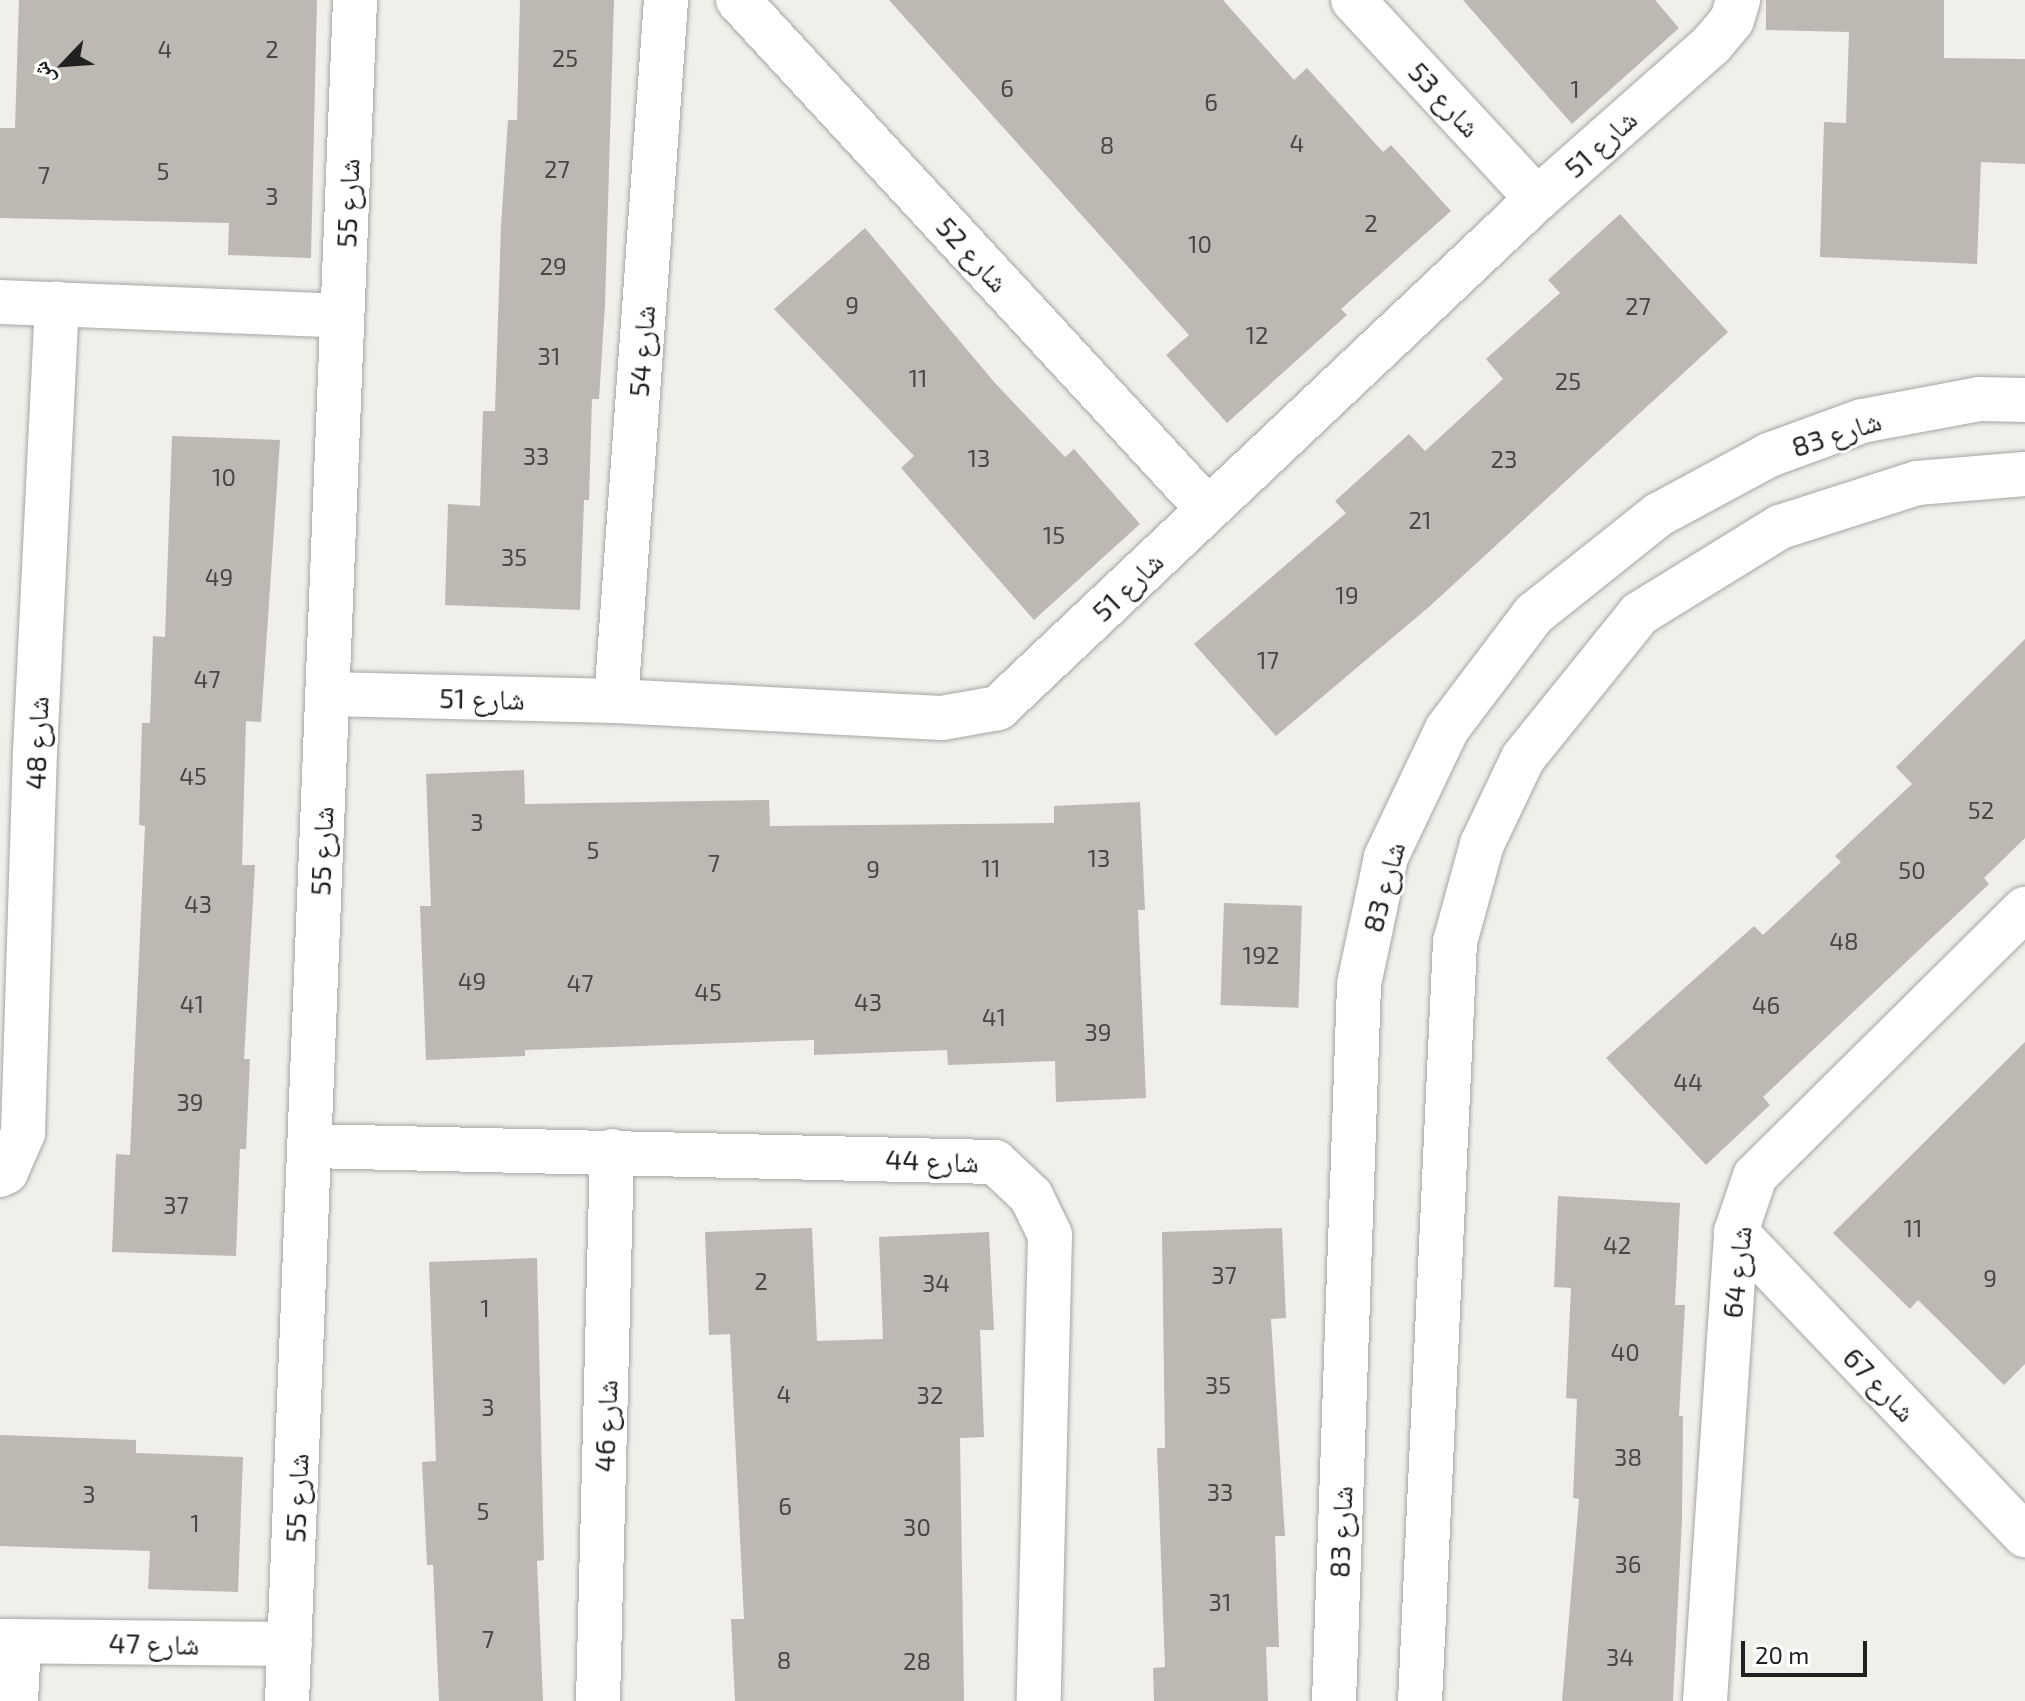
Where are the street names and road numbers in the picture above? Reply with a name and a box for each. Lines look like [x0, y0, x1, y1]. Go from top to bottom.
street label: شارع 53 [1402, 55, 1488, 143]
street label: شارع 51 [1557, 102, 1643, 184]
street label: شارع 55 [329, 158, 365, 248]
street label: شارع 52 [930, 210, 1016, 298]
street label: شارع 54 [621, 304, 661, 398]
street label: شارع 83 [1787, 403, 1885, 463]
street label: شارع 51 [1085, 544, 1169, 628]
street label: شارع 51 [439, 680, 525, 716]
street label: شارع 48 [18, 696, 54, 790]
street label: شارع 55 [303, 806, 339, 896]
street label: شارع 83 [1355, 838, 1411, 936]
street label: شارع 44 [884, 1142, 980, 1178]
street label: شارع 64 [1714, 1224, 1758, 1320]
street label: شارع 67 [1837, 1340, 1923, 1428]
street label: شارع 46 [587, 1379, 623, 1473]
street label: شارع 55 [278, 1453, 314, 1543]
street label: شارع 83 [1322, 1485, 1358, 1579]
street label: شارع 47 [108, 1625, 200, 1661]

